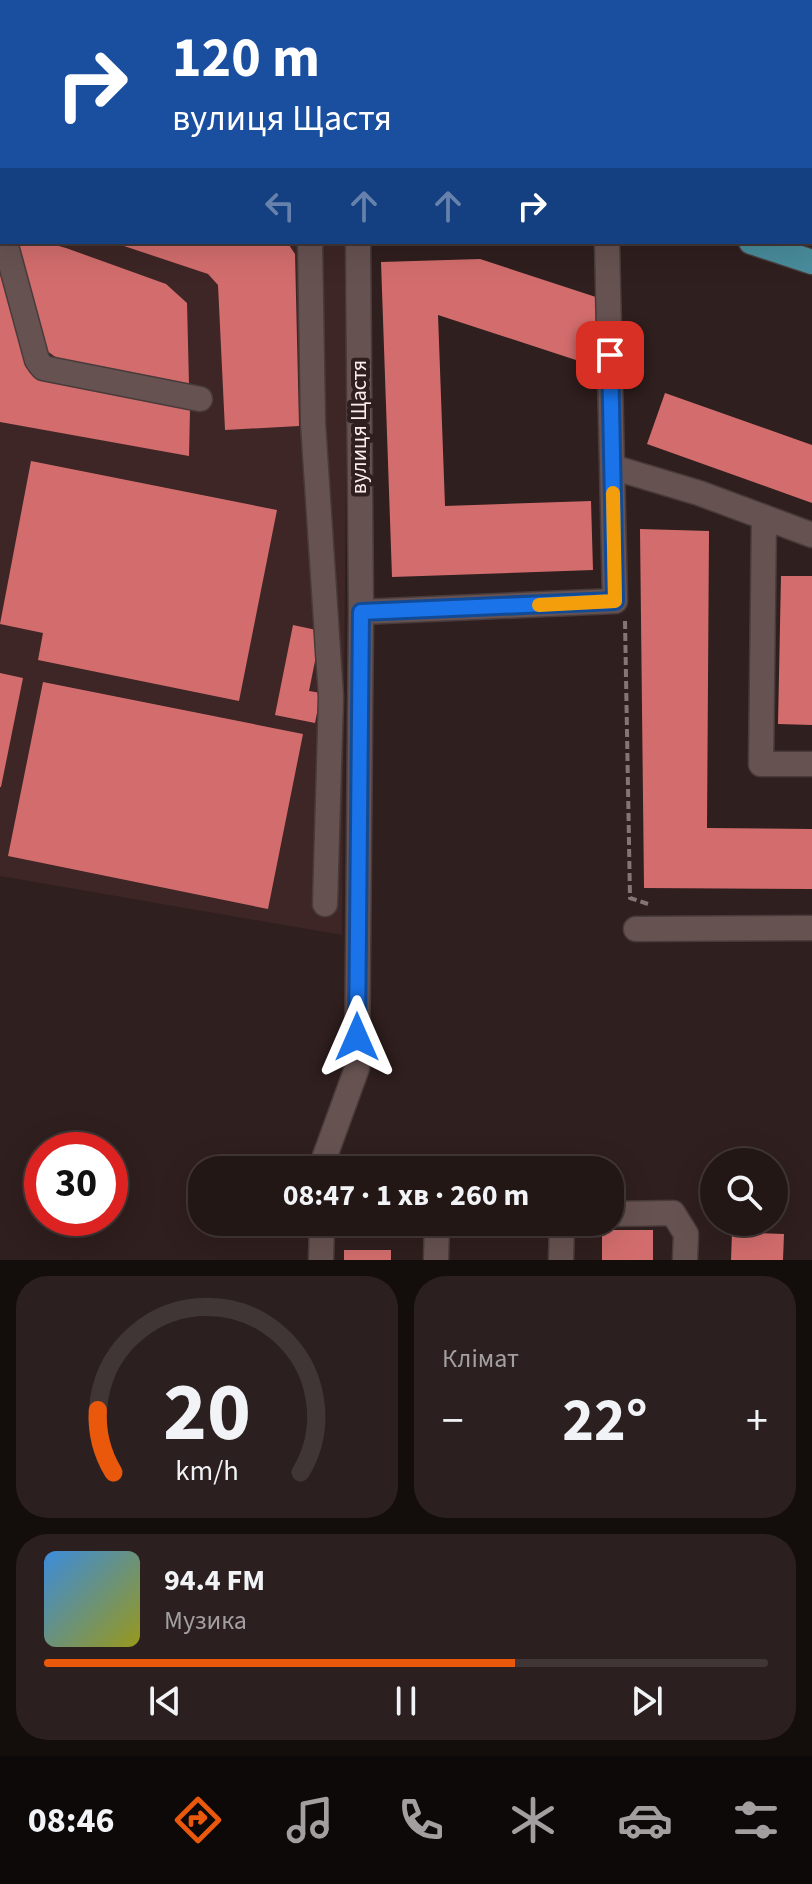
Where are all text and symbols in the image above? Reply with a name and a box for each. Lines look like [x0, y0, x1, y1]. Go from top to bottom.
text: 120 m [172, 19, 320, 98]
icon: right [40, 32, 144, 136]
text: вулиця Щастя [172, 93, 392, 144]
icon: left [258, 184, 302, 228]
icon: ahead [342, 184, 386, 228]
icon: ahead [426, 184, 470, 228]
icon: right [510, 184, 554, 228]
pin [576, 321, 644, 389]
icon: arrive [588, 333, 632, 377]
street label: вулиця Щастя [343, 360, 375, 494]
position arrow [315, 995, 399, 1079]
speed limit sign: 30 [24, 1132, 128, 1236]
map controls [700, 1148, 788, 1236]
button: search [700, 1148, 788, 1236]
text: 08:47 · 1 хв · 260 m [283, 1174, 529, 1217]
text: Клімат [442, 1340, 519, 1377]
text: 20 [163, 1354, 251, 1472]
text: 22° [562, 1379, 648, 1464]
text: − [442, 1390, 464, 1453]
text: + [746, 1390, 768, 1453]
text: km/h [175, 1451, 239, 1491]
text: 94.4 FM [164, 1559, 265, 1602]
text: Музика [164, 1602, 247, 1639]
icon: previous [143, 1679, 187, 1723]
icon: pause [384, 1679, 428, 1723]
icon: next [625, 1679, 669, 1723]
icon: directions [170, 1792, 226, 1848]
icon: music [282, 1792, 338, 1848]
icon: phone [393, 1792, 449, 1848]
icon: climate [505, 1792, 561, 1848]
icon: car [617, 1792, 673, 1848]
icon: filters [728, 1792, 784, 1848]
text: 08:46 [28, 1795, 115, 1846]

